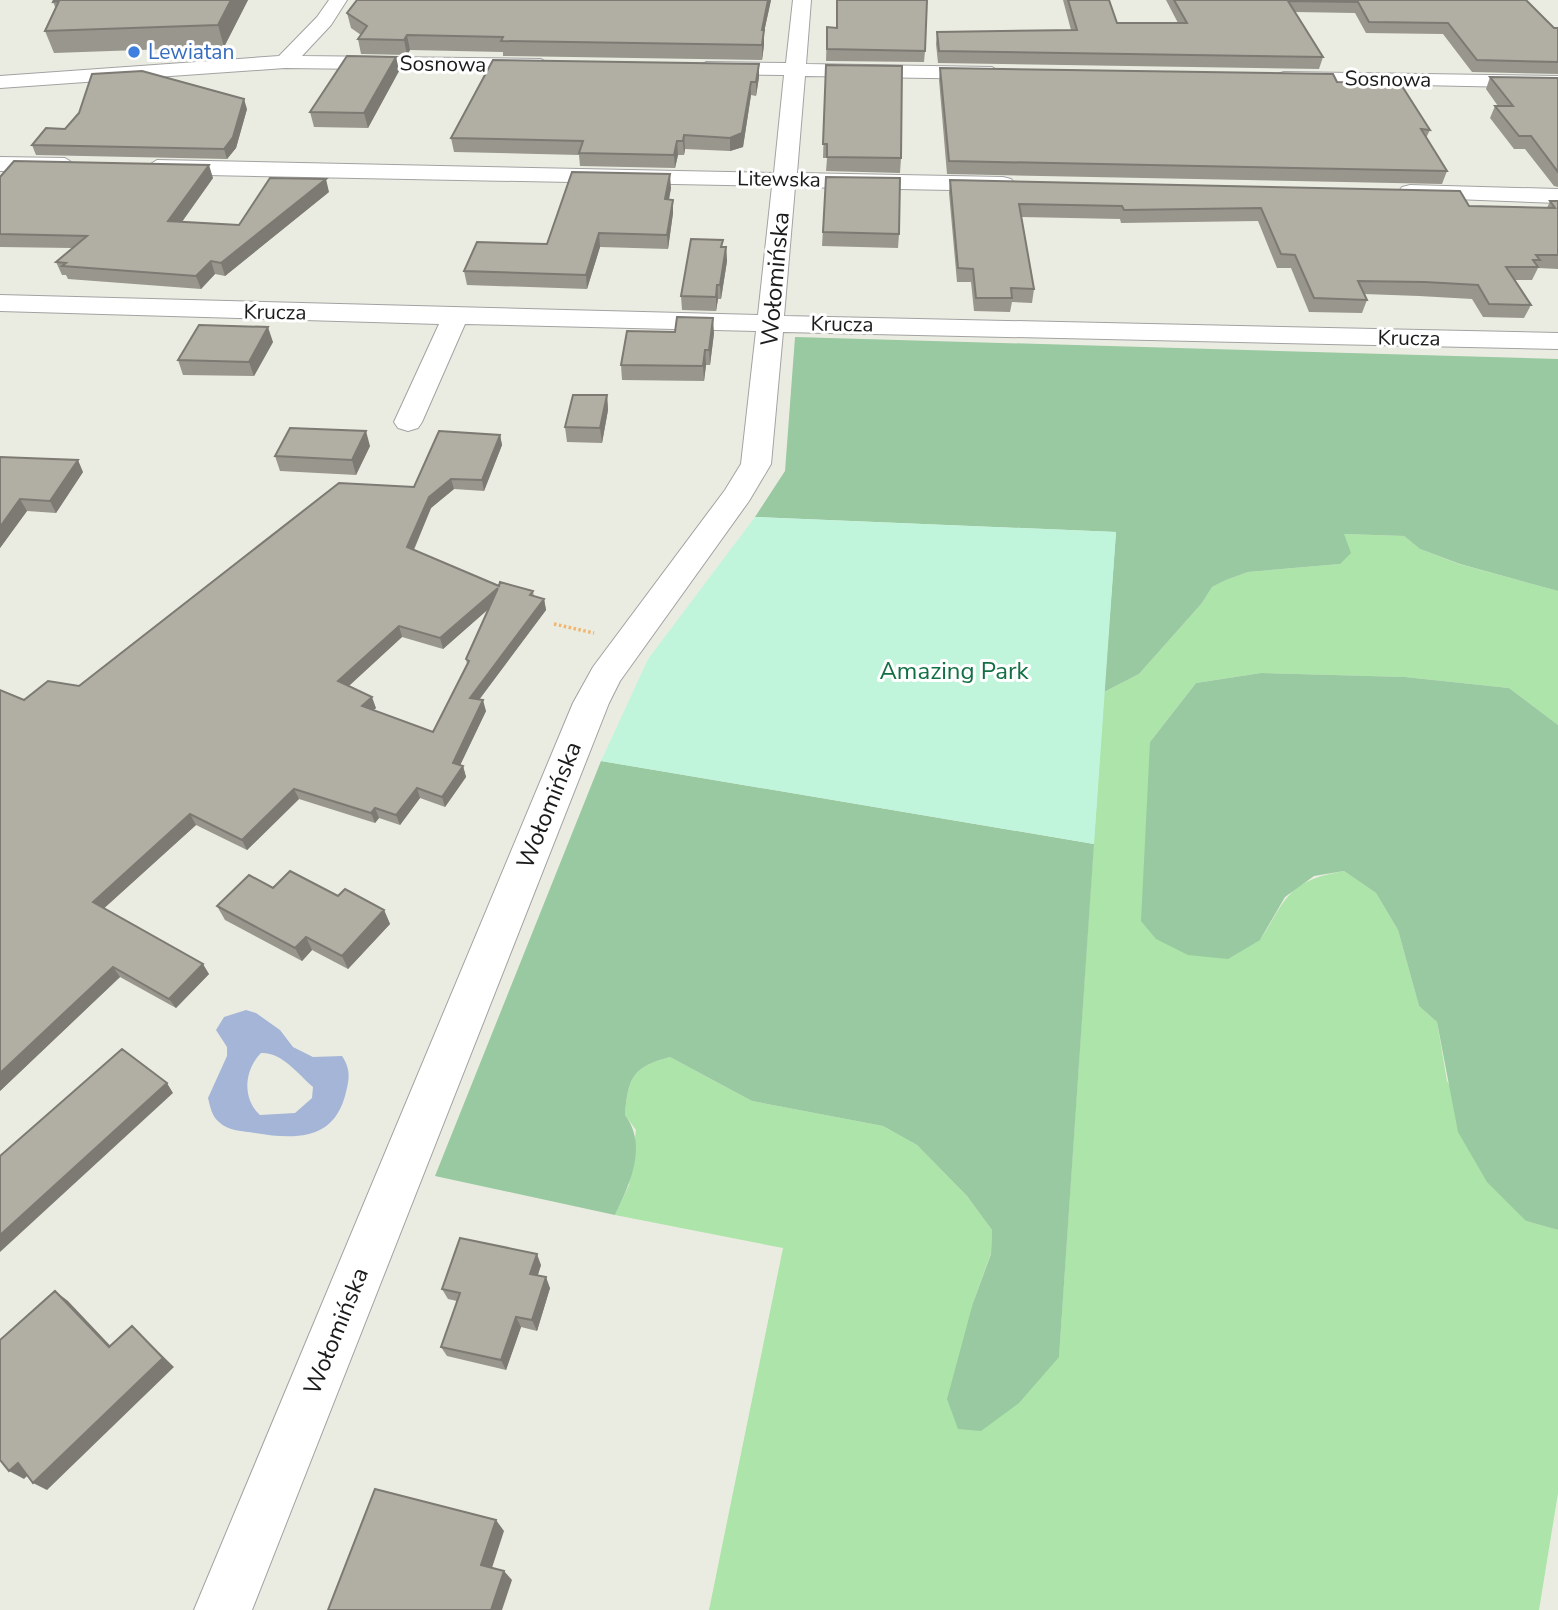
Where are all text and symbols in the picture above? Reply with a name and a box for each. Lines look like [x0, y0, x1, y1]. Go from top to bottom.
place label: Lewiatan [148, 38, 234, 66]
marker: Lewiatan [126, 44, 142, 60]
street label: Sosnowa [399, 49, 487, 79]
street label: Sosnowa [1344, 64, 1432, 94]
street label: Litewska [737, 164, 821, 194]
street label: Wołomińska [753, 211, 797, 347]
street label: Krucza [243, 297, 307, 327]
street label: Krucza [810, 309, 874, 339]
street label: Krucza [1377, 323, 1441, 353]
park label: Amazing Park [879, 655, 1030, 687]
street label: Wołomińska [509, 737, 589, 873]
street label: Wołomińska [296, 1263, 376, 1399]

